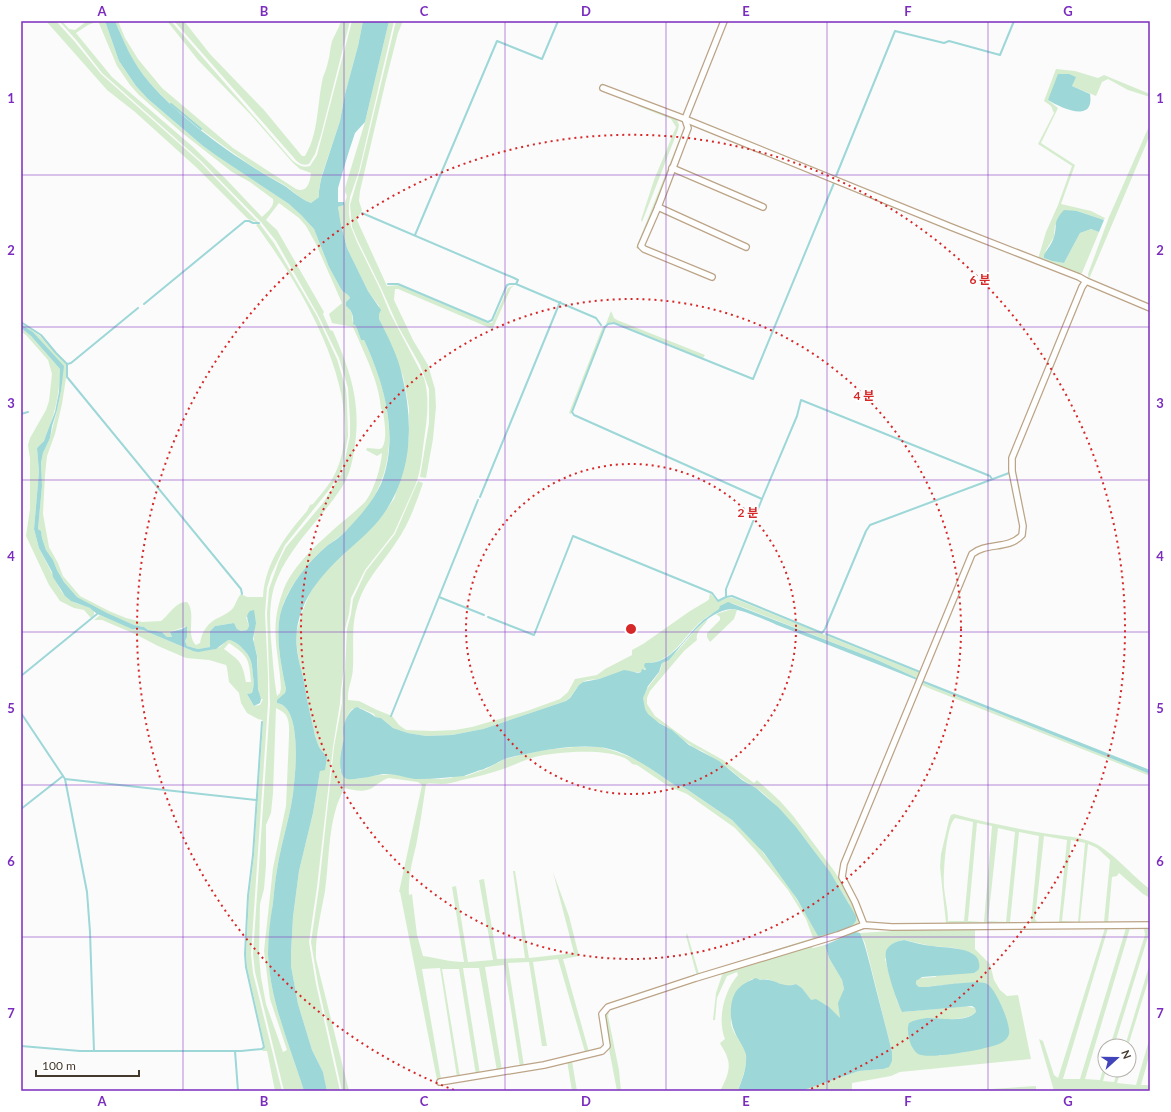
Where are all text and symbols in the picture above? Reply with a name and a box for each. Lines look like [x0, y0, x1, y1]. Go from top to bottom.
text: A [96, 3, 107, 19]
text: B [260, 3, 269, 19]
text: C [420, 3, 429, 19]
text: D [581, 3, 591, 19]
text: E [742, 3, 750, 19]
text: F [904, 3, 912, 19]
text: G [1063, 3, 1073, 19]
text: 1 [7, 90, 15, 106]
text: 1 [1156, 90, 1164, 106]
text: 2 [7, 242, 15, 258]
text: 2 [1156, 242, 1164, 258]
text: 6 분 [970, 272, 990, 287]
text: 4 분 [854, 388, 874, 403]
text: 3 [7, 395, 15, 411]
text: 3 [1156, 395, 1164, 411]
text: 2 분 [738, 505, 758, 520]
text: 4 [7, 548, 15, 564]
text: 4 [1156, 548, 1164, 564]
centre of rings [624, 622, 638, 636]
text: 5 [7, 700, 15, 716]
text: 5 [1156, 700, 1164, 716]
text: 6 [7, 853, 15, 869]
text: 6 [1156, 853, 1164, 869]
text: 7 [7, 1005, 15, 1021]
text: 7 [1156, 1005, 1164, 1021]
north arrow [1097, 1038, 1137, 1078]
text: N [1119, 1048, 1134, 1061]
scale bar [36, 1052, 139, 1078]
text: 100 m [42, 1058, 76, 1073]
text: A [96, 1093, 107, 1109]
text: B [260, 1093, 269, 1109]
text: C [420, 1093, 429, 1109]
text: D [581, 1093, 591, 1109]
text: E [742, 1093, 750, 1109]
text: F [904, 1093, 912, 1109]
text: G [1063, 1093, 1073, 1109]

